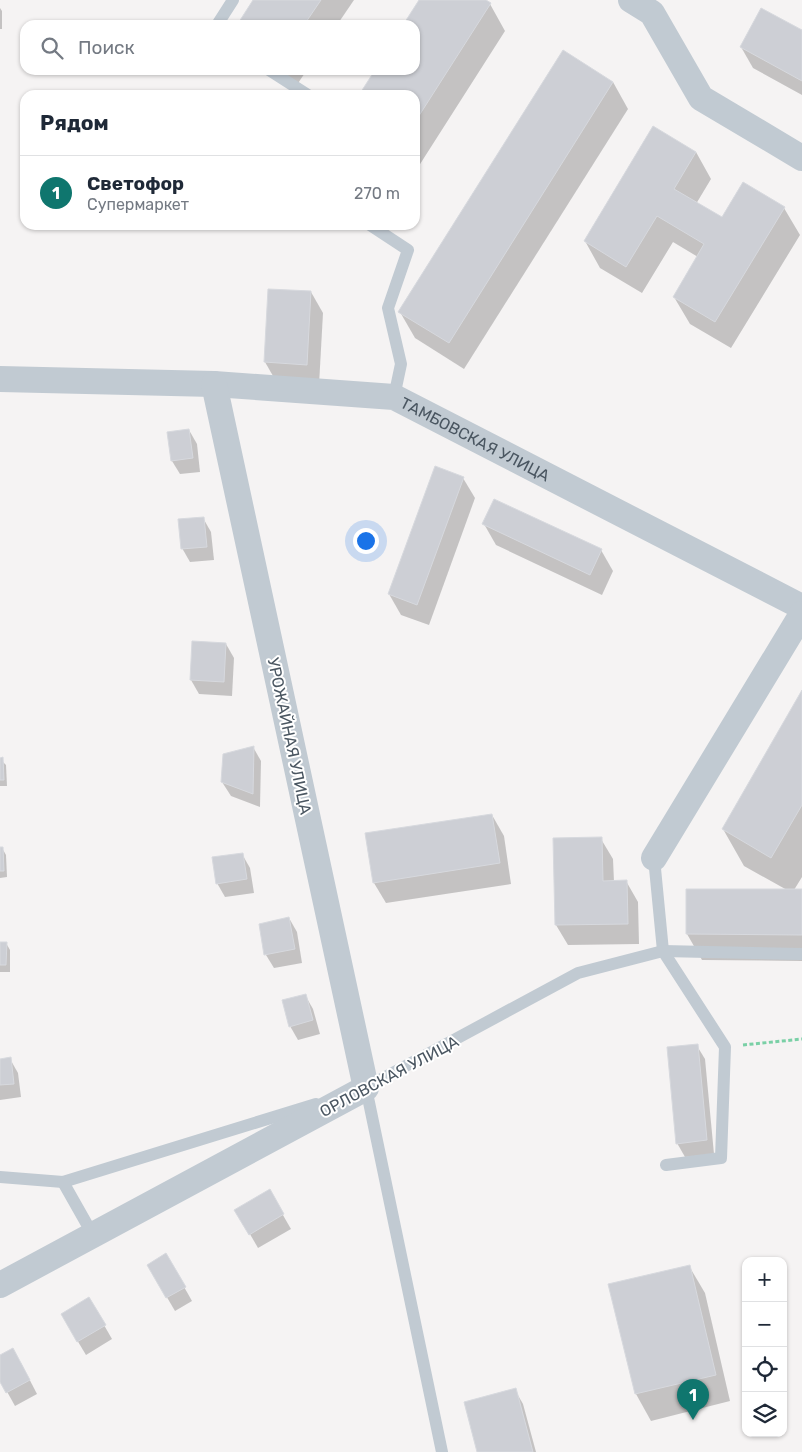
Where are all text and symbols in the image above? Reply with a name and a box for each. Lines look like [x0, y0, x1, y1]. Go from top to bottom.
search box [20, 20, 420, 75]
icon: search [38, 34, 66, 62]
text: Поиск [78, 36, 135, 59]
text: Рядом [40, 110, 109, 135]
text: Светофор [87, 172, 184, 195]
text: 1 [52, 184, 60, 203]
text: 270 m [354, 184, 400, 203]
text: Супермаркет [87, 195, 189, 214]
street label: ТАМБОВСКАЯ УЛИЦА [397, 393, 553, 486]
your location [353, 528, 379, 554]
street label: УРОЖАЙНАЯ УЛИЦА [264, 656, 316, 817]
street label: ОРЛОВСКАЯ УЛИЦА [317, 1032, 462, 1121]
map controls [742, 1257, 787, 1437]
button: + [742, 1257, 787, 1302]
button: − [742, 1302, 787, 1347]
button: locate [742, 1347, 787, 1392]
pin: 1 [677, 1379, 709, 1420]
button: layers [742, 1392, 787, 1437]

